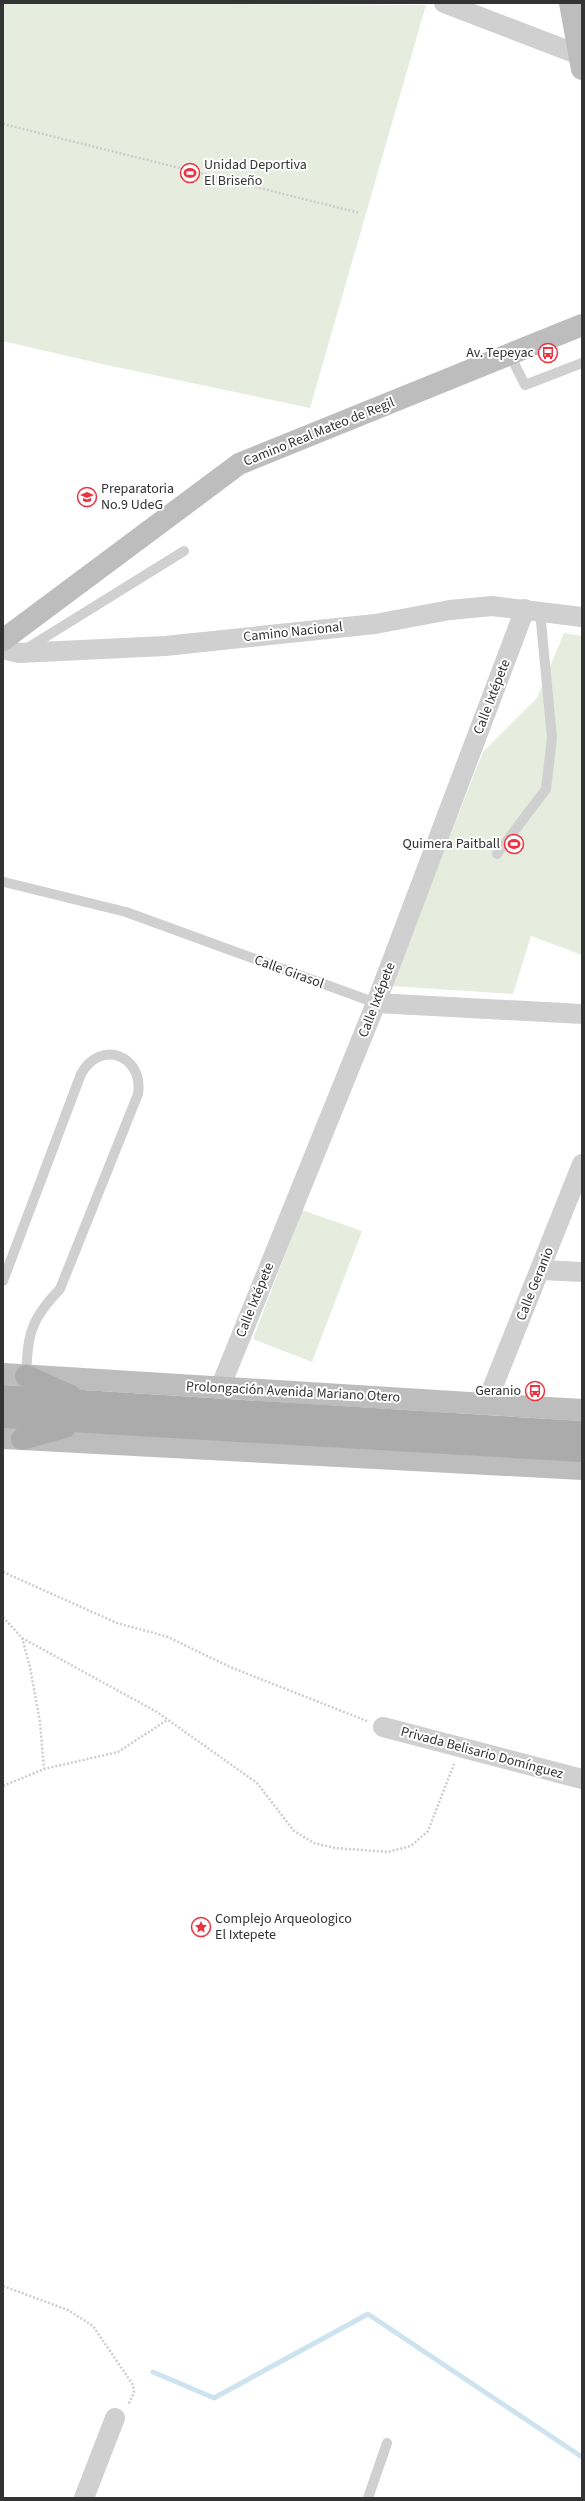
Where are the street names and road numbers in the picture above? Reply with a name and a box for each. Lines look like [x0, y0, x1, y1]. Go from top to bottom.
street label: Camino Real Mateo de Regil [240, 392, 398, 471]
street label: Camino Nacional [242, 617, 344, 647]
street label: Calle Ixtépete [468, 656, 516, 737]
street label: Calle Girasol [251, 950, 327, 994]
street label: Calle Ixtépete [353, 959, 401, 1040]
street label: Calle Geranio [511, 1244, 559, 1324]
street label: Calle Ixtépete [231, 1260, 279, 1340]
street label: Prolongación Avenida Mariano Otero [186, 1376, 400, 1408]
street label: Privada Belisario Domínguez [399, 1722, 565, 1784]

